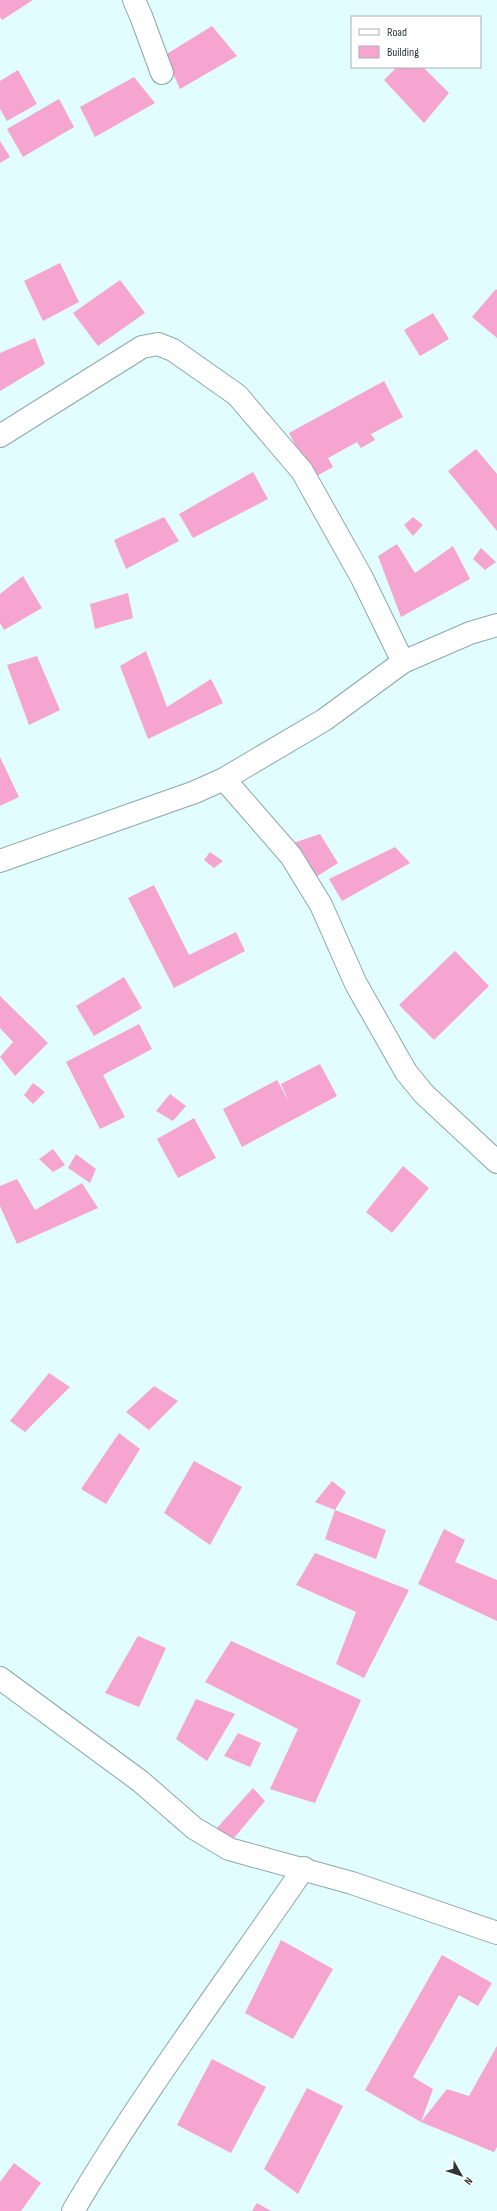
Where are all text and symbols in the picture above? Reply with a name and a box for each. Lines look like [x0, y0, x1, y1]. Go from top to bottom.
legend [351, 16, 481, 68]
text: Road [387, 25, 407, 40]
text: Building [387, 45, 419, 60]
north arrow [441, 2155, 481, 2195]
text: N [461, 2175, 475, 2187]

